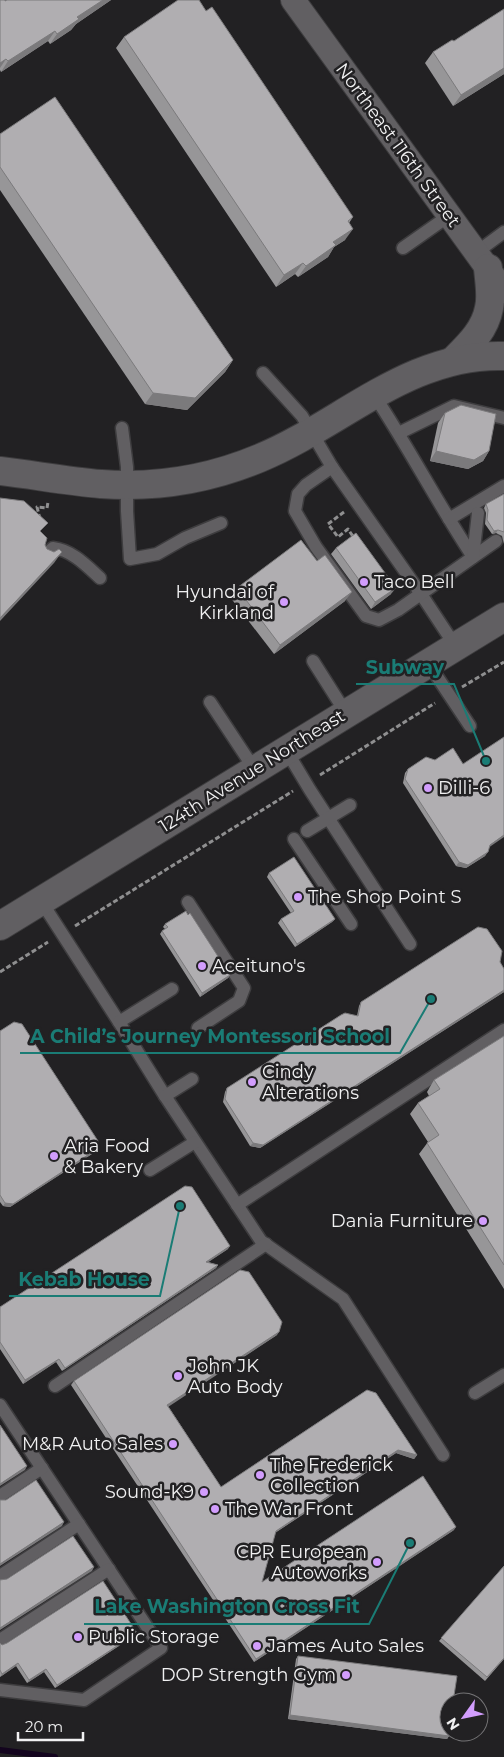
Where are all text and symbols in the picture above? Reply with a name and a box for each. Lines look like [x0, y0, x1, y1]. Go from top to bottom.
street label: Northeast 116th Street [331, 59, 465, 231]
place label: Taco Bell [374, 571, 455, 593]
marker: Taco Bell [358, 576, 370, 588]
place label: Hyundai of Kirkland [176, 581, 275, 624]
marker: Hyundai of Kirkland [278, 596, 290, 608]
callout: Subway [356, 650, 454, 684]
text: Subway [366, 656, 445, 679]
street label: 124th Avenue Northeast [155, 705, 349, 837]
place label: Dilli-6 [438, 777, 490, 799]
marker: Dilli-6 [422, 782, 434, 794]
place label: The Shop Point S [308, 886, 462, 908]
marker: The Shop Point S [292, 891, 304, 903]
place label: Aceituno's [212, 955, 306, 977]
marker: Aceituno's [196, 960, 208, 972]
callout: A Child’s Journey Montessori School [20, 1019, 400, 1053]
text: A Child’s Journey Montessori School [29, 1025, 390, 1048]
place label: Cindy Alterations [262, 1061, 359, 1104]
marker: Cindy Alterations [246, 1076, 258, 1088]
place label: Aria Food & Bakery [64, 1135, 150, 1178]
marker: Aria Food & Bakery [48, 1150, 60, 1162]
place label: Dania Furniture [331, 1210, 473, 1232]
marker: Dania Furniture [477, 1215, 489, 1227]
callout: Kebab House [9, 1262, 160, 1296]
text: Kebab House [18, 1268, 150, 1291]
place label: John JK Auto Body [187, 1355, 283, 1398]
marker: John JK Auto Body [172, 1370, 184, 1382]
place label: M&R Auto Sales [22, 1433, 163, 1455]
marker: M&R Auto Sales [167, 1438, 179, 1450]
place label: The Frederick Collection [270, 1454, 393, 1497]
marker: The Frederick Collection [254, 1469, 266, 1481]
place label: Sound-K9 [105, 1481, 194, 1503]
marker: Sound-K9 [198, 1486, 210, 1498]
place label: The War Front [225, 1498, 354, 1520]
marker: The War Front [209, 1503, 221, 1515]
place label: CPR European Autoworks [236, 1541, 367, 1584]
marker: CPR European Autoworks [371, 1556, 383, 1568]
callout: Lake Washington Cross Fit [84, 1590, 369, 1624]
text: Lake Washington Cross Fit [94, 1595, 360, 1618]
place label: Public Storage [88, 1626, 220, 1648]
marker: Public Storage [72, 1631, 84, 1643]
place label: James Auto Sales [266, 1635, 424, 1657]
marker: James Auto Sales [251, 1640, 263, 1652]
place label: DOP Strength Gym [161, 1664, 336, 1686]
marker: DOP Strength Gym [340, 1669, 352, 1681]
north arrow [439, 1692, 489, 1742]
scale bar [18, 1710, 82, 1742]
text: N [442, 1714, 464, 1734]
text: 20 m [25, 1717, 63, 1736]

